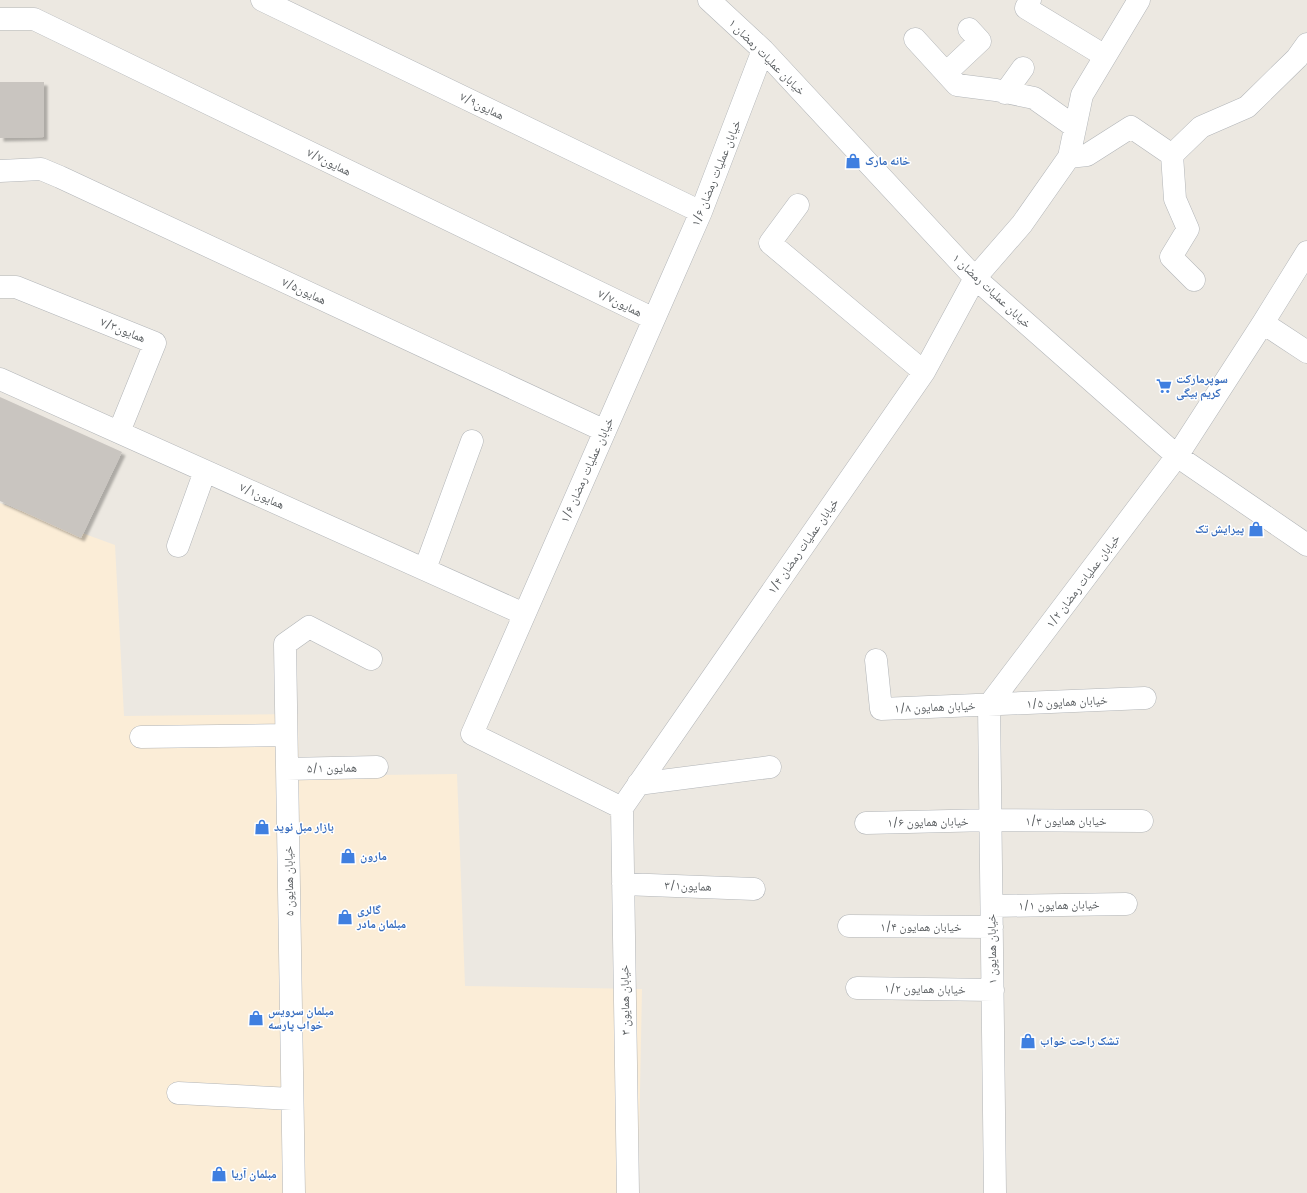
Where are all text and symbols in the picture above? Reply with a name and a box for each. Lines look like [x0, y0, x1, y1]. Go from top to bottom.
street label: خیابان عملیات رمضان ۱ [726, 16, 808, 99]
street label: همایون۷/۹ [458, 89, 506, 123]
street label: خیابان عملیات رمضان ۱/۶ [688, 118, 744, 228]
street label: همایون۷/۷ [305, 145, 353, 179]
shop icon: خانه مارک [844, 152, 862, 170]
place label: خانه مارک [865, 154, 910, 168]
street label: خیابان عملیات رمضان ۱ [950, 251, 1034, 332]
street label: همایون۷/۵ [280, 275, 328, 308]
street label: همایون۷/۷ [596, 286, 644, 320]
street label: همایون۷/۳ [98, 315, 148, 346]
place label: سوپرمارکت کریم بیگی [1176, 372, 1228, 401]
supermarket icon: سوپرمارکت کریم بیگی [1155, 377, 1173, 395]
street label: خیابان عملیات رمضان ۱/۶ [558, 415, 617, 525]
street label: همایون۷/۱ [237, 480, 286, 512]
street label: خیابان عملیات رمضان ۱/۴ [765, 495, 842, 597]
shop icon: پیرایش تک [1247, 520, 1265, 538]
place label: پیرایش تک [1195, 522, 1244, 537]
street label: خیابان عملیات رمضان ۱/۲ [1043, 531, 1123, 631]
street label: خیابان همایون ۱/۵ [1026, 693, 1108, 711]
street label: خیابان همایون ۱/۸ [894, 699, 976, 716]
street label: همایون ۵/۱ [307, 761, 357, 776]
street label: خیابان همایون ۱/۶ [887, 814, 969, 830]
street label: خیابان همایون ۱/۳ [1025, 814, 1107, 828]
shop icon: بازار مبل نوید [253, 818, 271, 836]
place label: بازار مبل نوید [274, 820, 334, 835]
street label: خیابان همایون ۵ [281, 845, 297, 916]
shop icon: مارون [339, 847, 357, 865]
place label: مارون [360, 849, 387, 864]
street label: همایون۳/۱ [664, 878, 712, 894]
street label: خیابان همایون ۱/۱ [1018, 897, 1100, 913]
place label: گالری مبلمان مادر [356, 903, 406, 932]
shop icon: گالری مبلمان مادر [336, 908, 354, 926]
street label: خیابان همایون ۱ [984, 913, 1000, 984]
street label: خیابان همایون ۱/۴ [880, 920, 962, 934]
street label: خیابان همایون ۳ [617, 964, 633, 1035]
street label: خیابان همایون ۱/۲ [884, 981, 966, 997]
place label: مبلمان سرویس خواب پارسه [268, 1004, 334, 1032]
shop icon: مبلمان سرویس خواب پارسه [247, 1009, 265, 1027]
shop icon: تشک راحت خواب [1019, 1032, 1037, 1050]
place label: تشک راحت خواب [1040, 1034, 1120, 1048]
shop icon: مبلمان آریا [210, 1165, 228, 1183]
place label: مبلمان آریا [231, 1167, 277, 1182]

